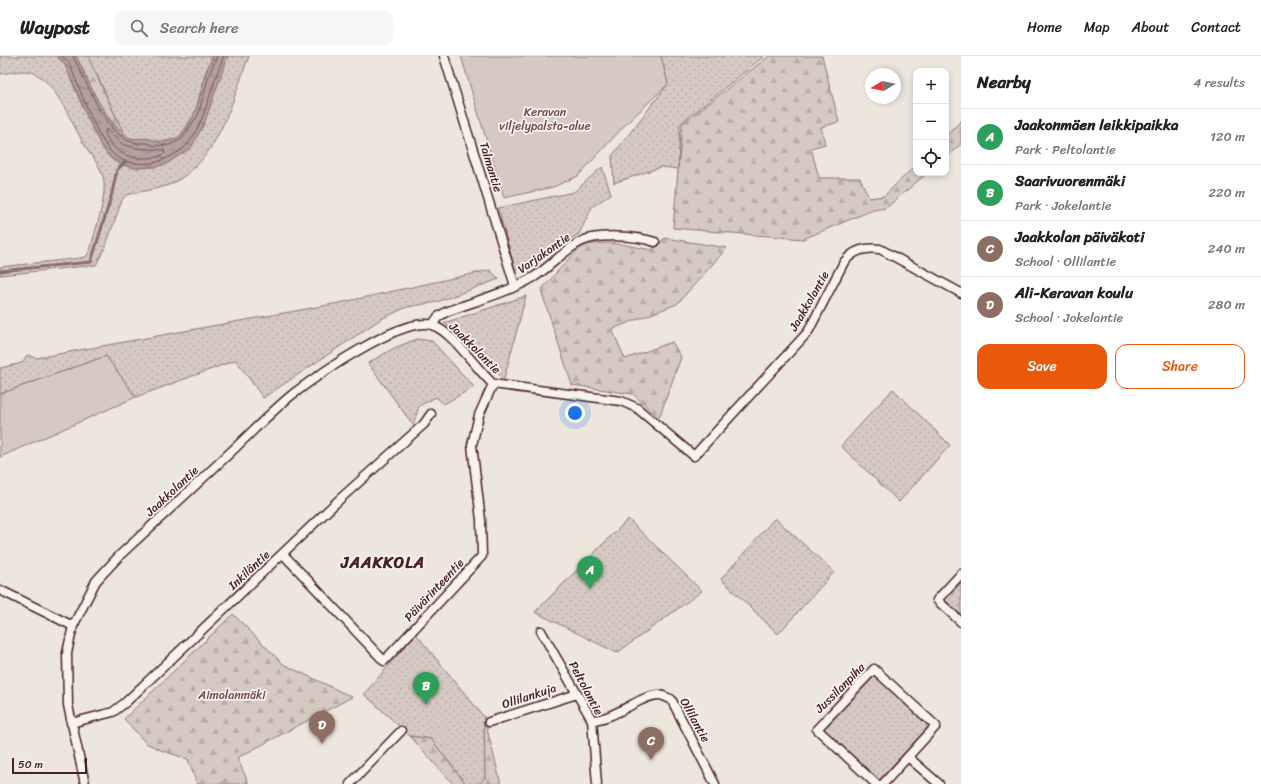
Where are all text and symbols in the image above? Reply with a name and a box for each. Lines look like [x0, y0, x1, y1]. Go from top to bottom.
search box [114, 10, 394, 46]
text: Waypost [20, 11, 90, 44]
text: Search here [160, 15, 239, 41]
text: Home [1027, 15, 1062, 40]
text: Map [1084, 15, 1110, 40]
text: About [1132, 15, 1169, 40]
text: Contact [1191, 15, 1241, 40]
icon: search [128, 17, 150, 39]
text: Nearby [977, 67, 1031, 97]
north arrow [865, 68, 901, 104]
map controls [913, 68, 949, 176]
button: + [913, 68, 949, 104]
text: 4 results [1193, 71, 1245, 94]
park label: Keravan viljelypalsta-alue [499, 101, 591, 137]
button: − [913, 104, 949, 140]
text: Jaakonmäen leikkipaikka [1015, 112, 1179, 138]
text: A [986, 125, 994, 148]
text: 120 m [1210, 125, 1245, 148]
text: Park · Peltolantie [1015, 138, 1116, 161]
street label: Talmantie [473, 139, 509, 195]
button: locate [913, 140, 949, 176]
text: Saarivuorenmäki [1015, 168, 1125, 194]
text: B [986, 181, 994, 204]
text: 220 m [1208, 181, 1245, 204]
text: Park · Jokelantie [1015, 194, 1111, 217]
text: Jaakkolan päiväkoti [1015, 224, 1144, 250]
street label: Varjakontie [513, 227, 575, 279]
text: C [986, 237, 994, 260]
text: 240 m [1208, 237, 1245, 260]
text: School · Ollilantie [1015, 250, 1116, 273]
street label: Jaakkolantie [782, 266, 835, 336]
text: Ali-Keravan koulu [1015, 280, 1133, 306]
text: D [986, 293, 994, 316]
text: 280 m [1208, 293, 1245, 316]
text: School · Jokelantie [1015, 306, 1123, 329]
street label: Jaakkolantie [443, 316, 506, 379]
button: Save [977, 344, 1107, 389]
button: Share [1115, 344, 1245, 389]
your location [565, 403, 585, 423]
street label: Jaakkolantie [139, 460, 204, 522]
street label: Inkiläntie [222, 544, 275, 596]
district label: JAAKKOLA [340, 548, 425, 577]
street label: Päivärinteentie [398, 553, 470, 627]
pin: A [577, 556, 603, 589]
street label: Peltolantie [562, 657, 610, 719]
street label: Jussilanpiha [809, 657, 871, 719]
pin: B [413, 672, 439, 705]
street label: Ollilankuja [499, 677, 559, 715]
park label: Aimolanmäki [197, 684, 266, 706]
street label: Ollilantie [674, 693, 716, 747]
pin: D [309, 711, 335, 744]
pin: C [638, 727, 664, 760]
text: 50 m [18, 755, 43, 774]
scale bar [12, 756, 87, 775]

